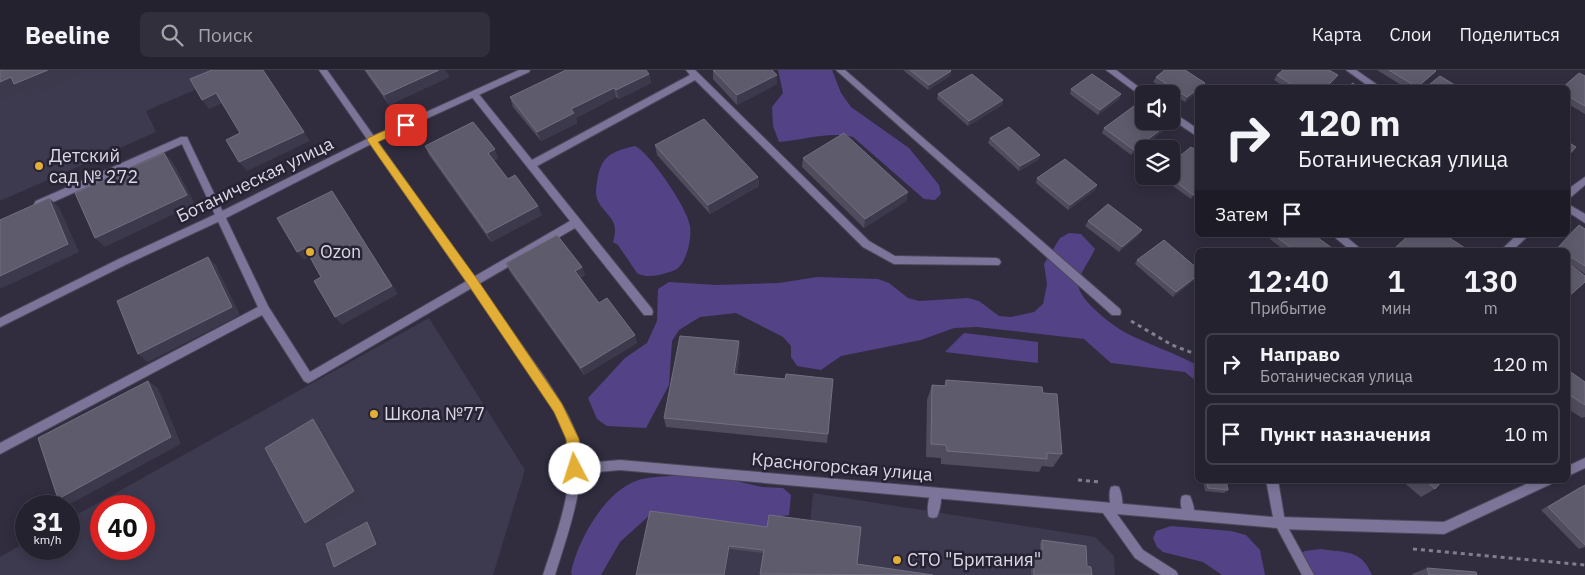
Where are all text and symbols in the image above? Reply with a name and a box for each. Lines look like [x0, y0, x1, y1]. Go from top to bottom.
search box [140, 12, 490, 57]
text: Beeline [25, 19, 110, 51]
icon: search [158, 21, 186, 49]
text: Поиск [198, 23, 253, 47]
text: Карта [1312, 23, 1362, 46]
text: Слои [1390, 23, 1432, 46]
text: Поделиться [1460, 23, 1560, 46]
map controls [1135, 85, 1180, 185]
button: sound [1135, 85, 1180, 130]
text: 120 m [1298, 100, 1401, 146]
pin [385, 104, 427, 146]
icon: right [1215, 105, 1280, 170]
icon: arrive [392, 111, 420, 139]
street label: Ботаническая улица [172, 131, 337, 228]
button: layers [1135, 140, 1180, 185]
place label: Детский сад № 272 [49, 144, 138, 188]
text: Ботаническая улица [1298, 144, 1508, 173]
marker: Детский сад № 272 [33, 160, 45, 172]
icon: arrive [1278, 200, 1306, 228]
text: Затем [1215, 202, 1268, 226]
place label: Ozon [320, 240, 361, 263]
marker: Ozon [304, 246, 316, 258]
text: 12:40 [1247, 261, 1329, 300]
text: 1 [1387, 261, 1405, 300]
text: 130 [1464, 261, 1518, 300]
text: Прибытие [1250, 298, 1326, 318]
text: мин [1381, 298, 1411, 318]
text: m [1484, 298, 1498, 318]
text: Направо [1260, 342, 1340, 366]
icon: right [1217, 350, 1245, 378]
text: 120 m [1493, 352, 1548, 376]
text: Ботаническая улица [1260, 366, 1413, 386]
place label: Школа №77 [384, 402, 485, 425]
marker: Школа №77 [368, 408, 380, 420]
icon: arrive [1217, 420, 1245, 448]
text: Пункт назначения [1260, 422, 1431, 446]
text: 10 m [1504, 422, 1548, 446]
position arrow [548, 442, 600, 494]
street label: Красногорская улица [750, 447, 934, 486]
speed limit sign: 40 [90, 495, 155, 560]
text: 31 [32, 505, 63, 538]
text: km/h [33, 532, 62, 547]
place label: СТО "Британия" [907, 548, 1041, 571]
marker: СТО "Британия" [891, 554, 903, 566]

